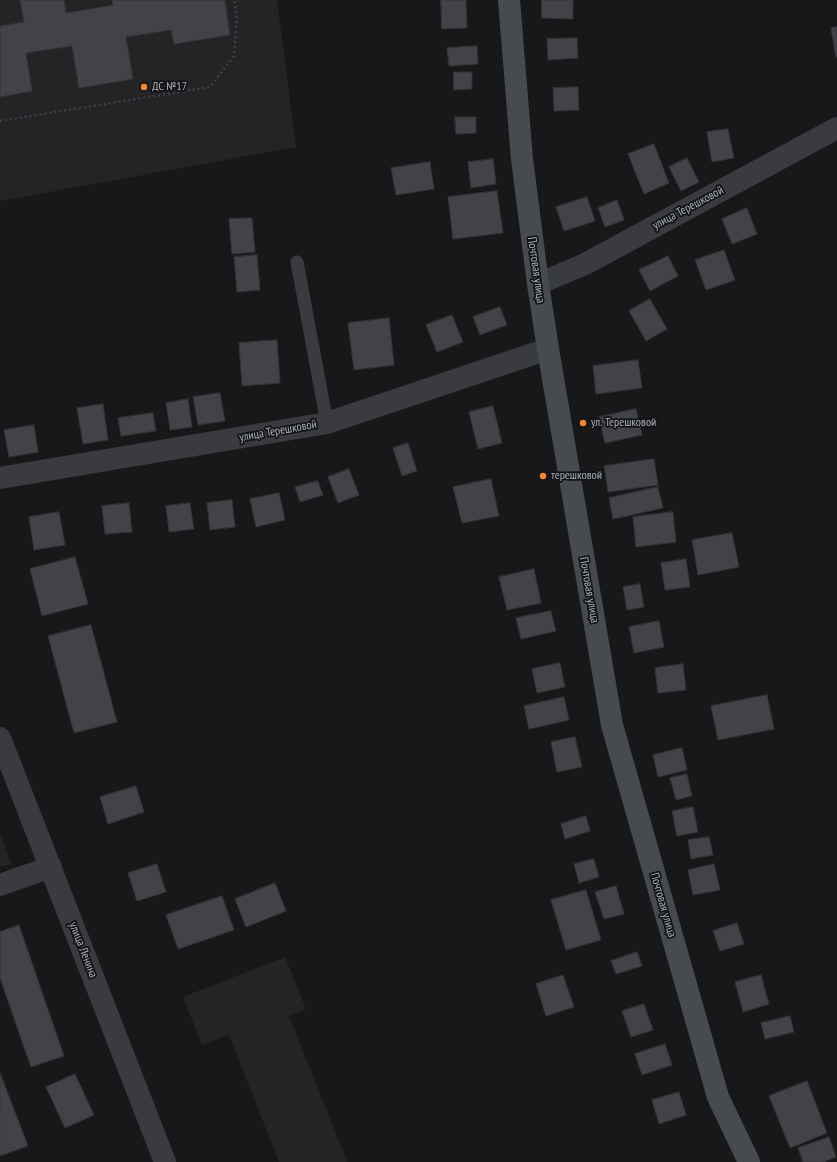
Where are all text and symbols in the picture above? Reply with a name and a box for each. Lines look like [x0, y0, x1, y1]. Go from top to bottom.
place label: ДС №17 [152, 80, 187, 94]
marker: ДС №17 [139, 82, 149, 92]
street label: улица Терешковой [650, 183, 726, 233]
street label: Почтовая улица [524, 236, 548, 304]
place label: ул. Терешковой [591, 416, 656, 430]
street label: улица Терешковой [238, 417, 318, 445]
marker: ул. Терешковой [578, 418, 588, 428]
place label: терешковой [551, 469, 602, 483]
marker: терешковой [538, 471, 548, 481]
street label: Почтовая улица [576, 556, 602, 624]
street label: Почтовая улица [647, 871, 679, 939]
street label: улица Ленина [66, 920, 100, 980]

